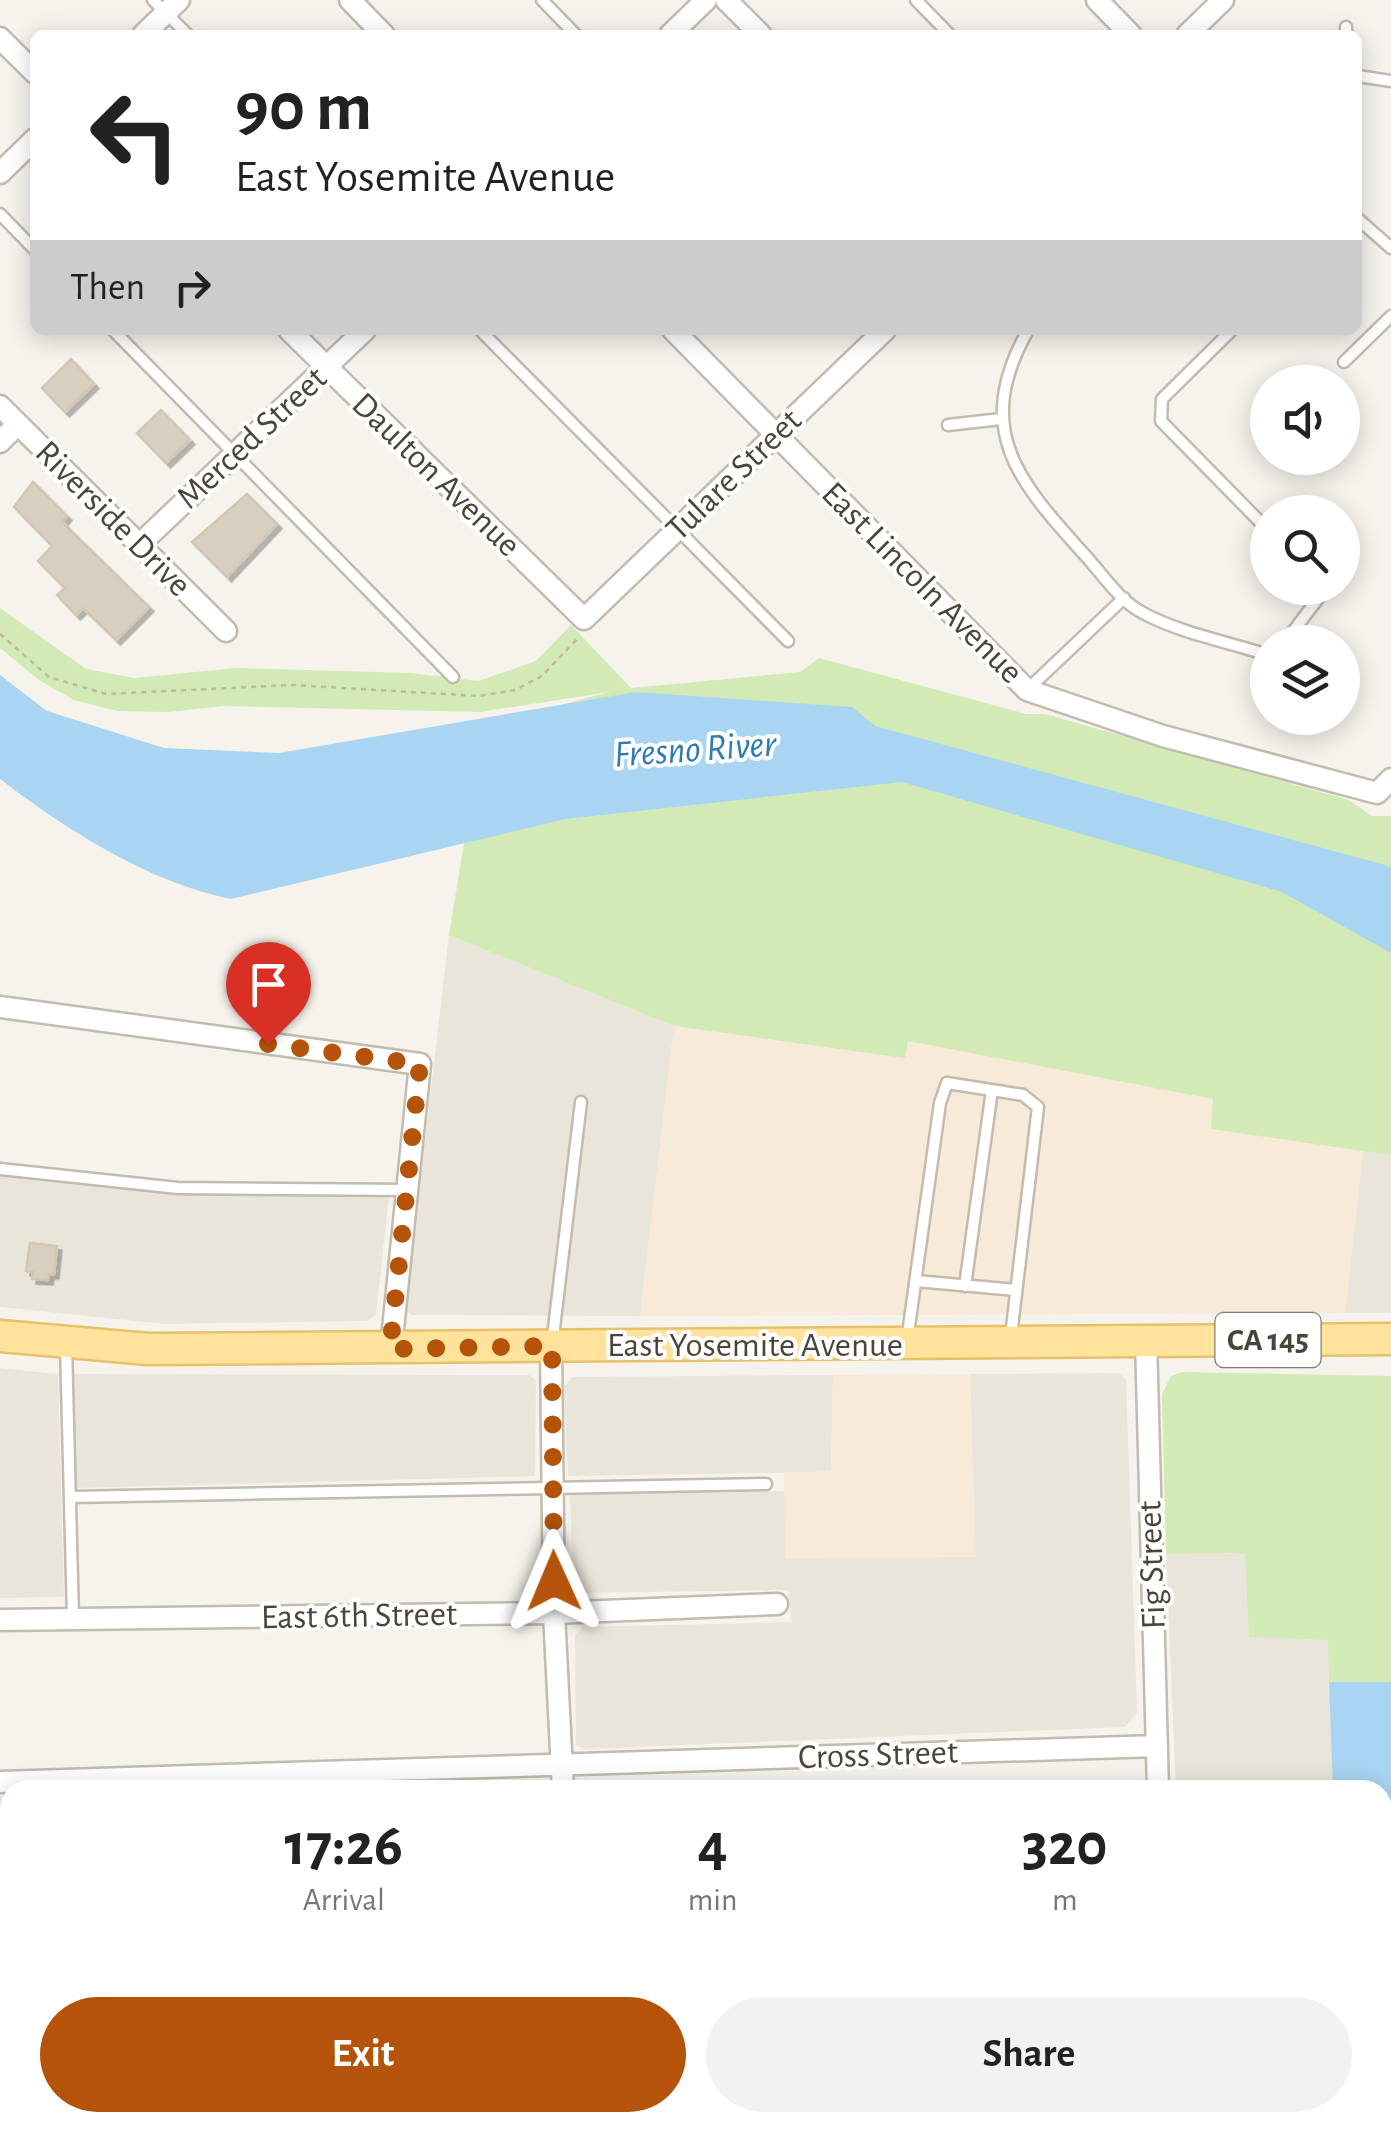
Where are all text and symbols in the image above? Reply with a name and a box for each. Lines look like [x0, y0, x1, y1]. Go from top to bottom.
icon: left [70, 70, 200, 200]
text: 90 m [235, 73, 372, 143]
text: East Yosemite Avenue [235, 155, 615, 200]
icon: right [165, 260, 220, 315]
text: Then [70, 269, 145, 307]
street label: Merced Street [171, 360, 333, 516]
map controls [1250, 365, 1360, 735]
button: sound [1250, 365, 1360, 475]
street label: Daulton Avenue [345, 386, 527, 564]
street label: Tulare Street [660, 403, 808, 547]
street label: Riverside Drive [29, 435, 197, 603]
street label: East Lincoln Avenue [815, 476, 1029, 690]
button: search [1250, 495, 1360, 605]
button: layers [1250, 625, 1360, 735]
water label: Fresno River [613, 725, 779, 775]
pin [226, 942, 311, 1045]
icon: arrive [241, 957, 296, 1012]
road number: CA 145 [1216, 1313, 1320, 1367]
street label: East Yosemite Avenue [607, 1328, 903, 1363]
street label: Fig Street [1132, 1500, 1172, 1630]
position arrow [502, 1529, 606, 1633]
street label: East 6th Street [261, 1597, 457, 1635]
street label: Cross Street [797, 1735, 959, 1775]
text: 17:26 [285, 1816, 403, 1876]
text: 4 [697, 1816, 728, 1876]
text: 320 [1022, 1816, 1107, 1876]
text: Arrival [303, 1884, 385, 1916]
text: min [688, 1884, 737, 1916]
text: m [1052, 1884, 1078, 1916]
button: Exit [40, 1997, 686, 2112]
button: Share [706, 1997, 1352, 2112]

